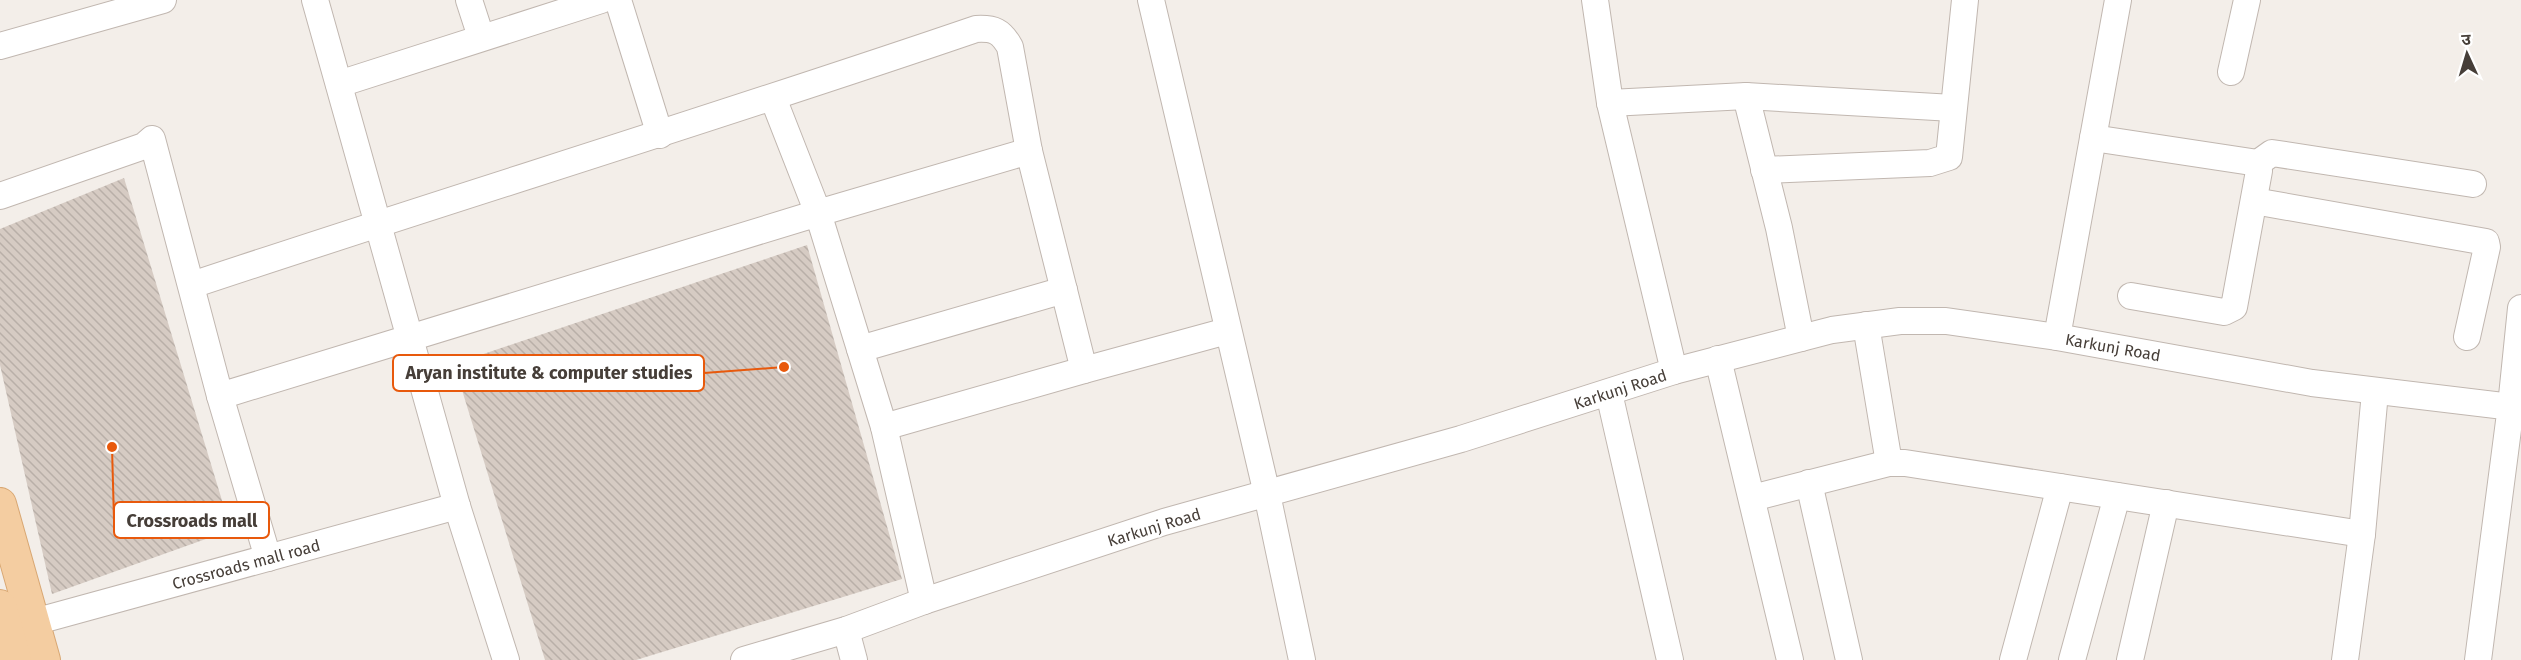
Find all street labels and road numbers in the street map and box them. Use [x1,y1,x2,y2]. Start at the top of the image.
street label: Karkunj Road [2064,330,2162,365]
street label: Karkunj Road [1571,366,1669,413]
street label: Karkunj Road [1105,504,1203,551]
street label: Crossroads mall road [170,536,322,593]

